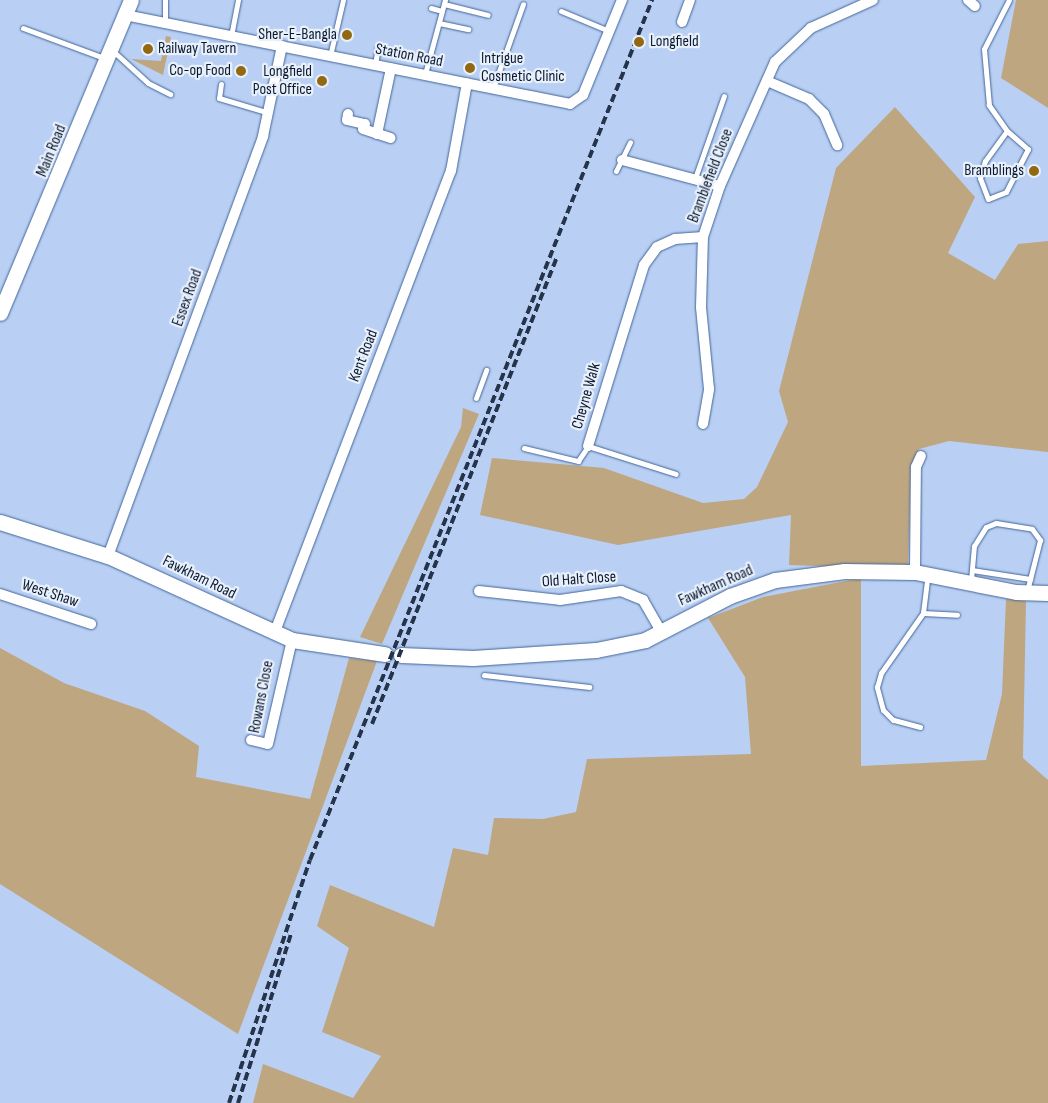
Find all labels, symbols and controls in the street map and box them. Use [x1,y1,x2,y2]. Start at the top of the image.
place label: Sher-E-Bangla [258,25,337,45]
marker: Sher-E-Bangla [341,29,353,41]
place label: Longfield [650,32,699,52]
marker: Longfield [632,35,646,49]
place label: Railway Tavern [158,39,236,59]
street label: Station Road [374,40,444,72]
marker: Railway Tavern [142,43,154,55]
place label: Intrigue Cosmetic Clinic [481,49,565,87]
place label: Co-op Food [169,61,231,81]
marker: Intrigue Cosmetic Clinic [463,61,477,75]
place label: Longfield Post Office [253,62,312,100]
marker: Co-op Food [235,65,247,77]
marker: Longfield Post Office [316,75,328,87]
street label: Main Road [33,122,71,180]
street label: Bramblefield Close [684,126,738,226]
place label: Bramblings [964,161,1024,181]
marker: Bramblings [1028,165,1040,177]
street label: Essex Road [169,267,207,329]
street label: Kent Road [345,327,383,385]
street label: Cheyne Walk [568,361,606,431]
street label: Fawkham Road [159,552,239,604]
street label: Fawkham Road [676,561,756,611]
street label: Old Halt Close [541,568,617,592]
street label: West Shaw [19,576,81,612]
street label: Rowans Close [246,659,278,735]

